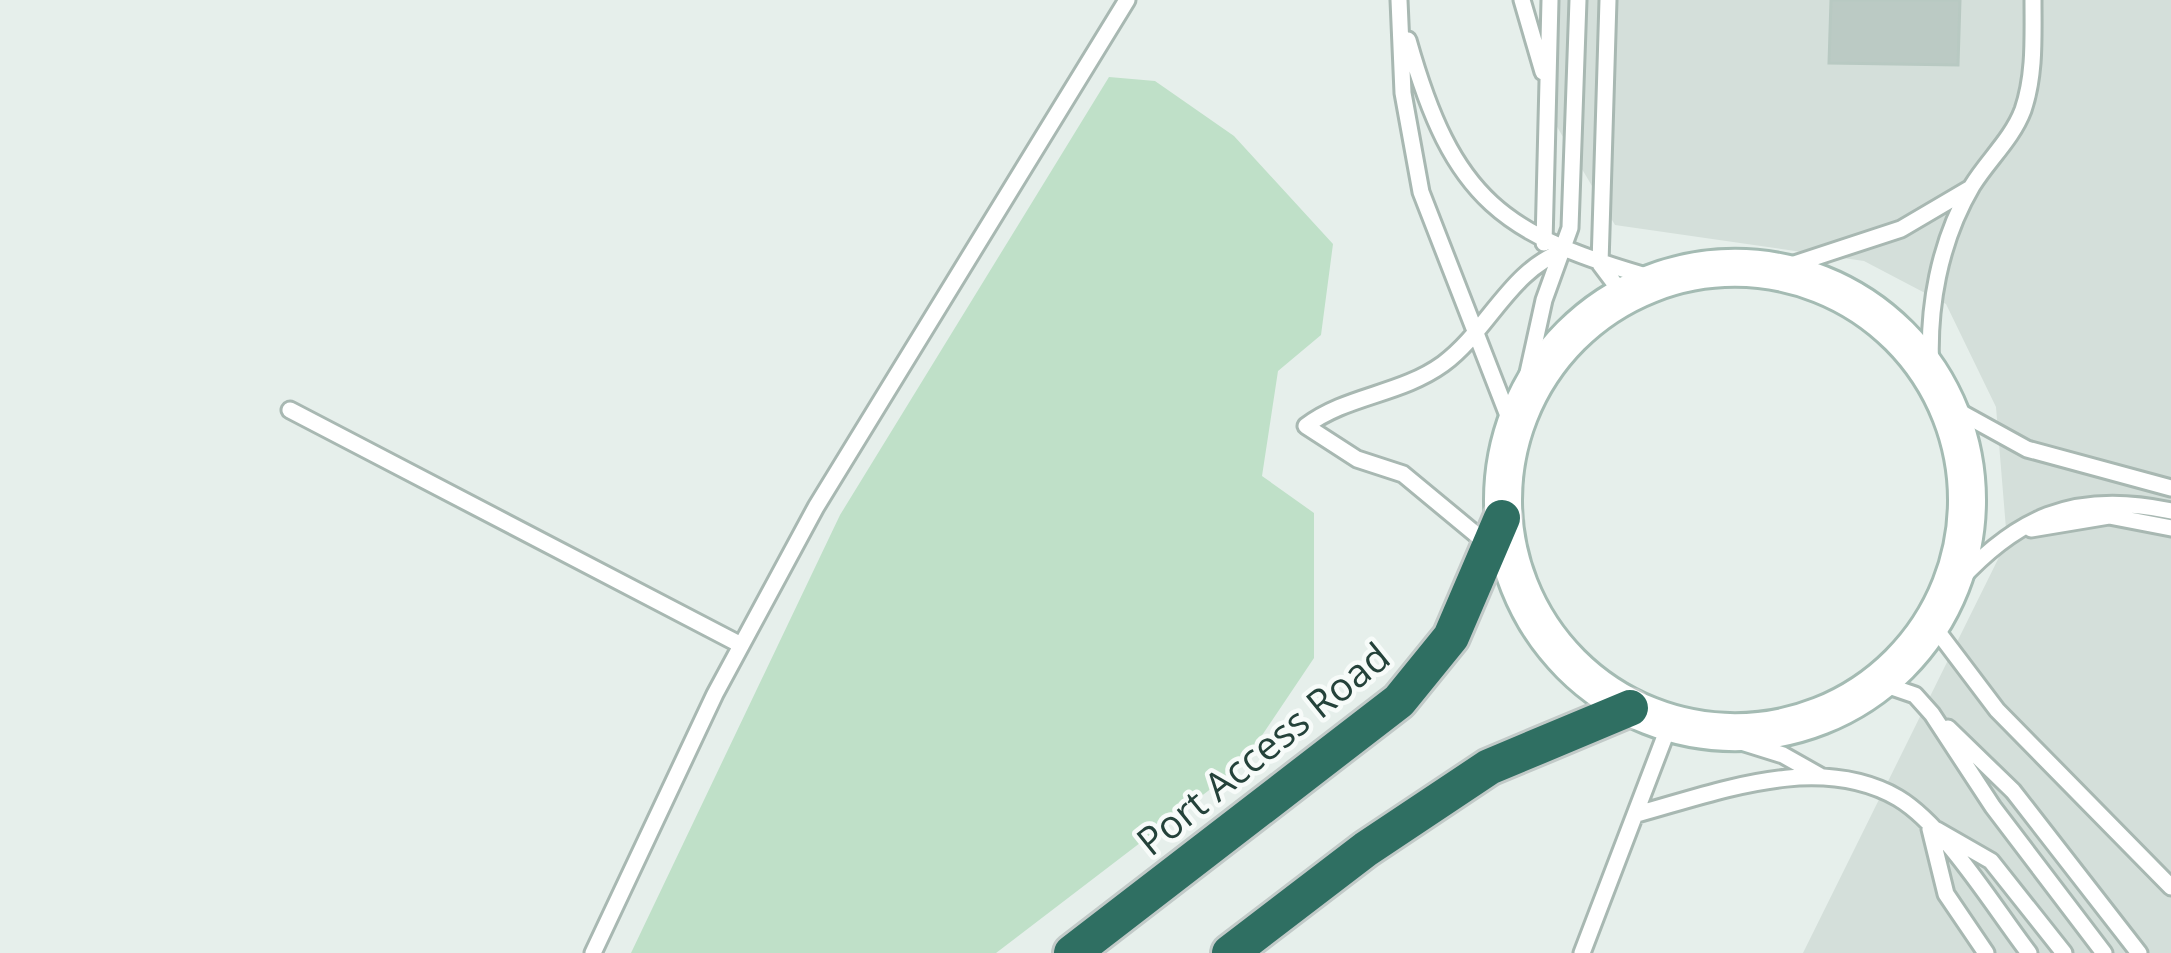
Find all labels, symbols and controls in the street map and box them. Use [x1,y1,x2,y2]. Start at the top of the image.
street label: Port Access Road [1124,629,1400,866]

